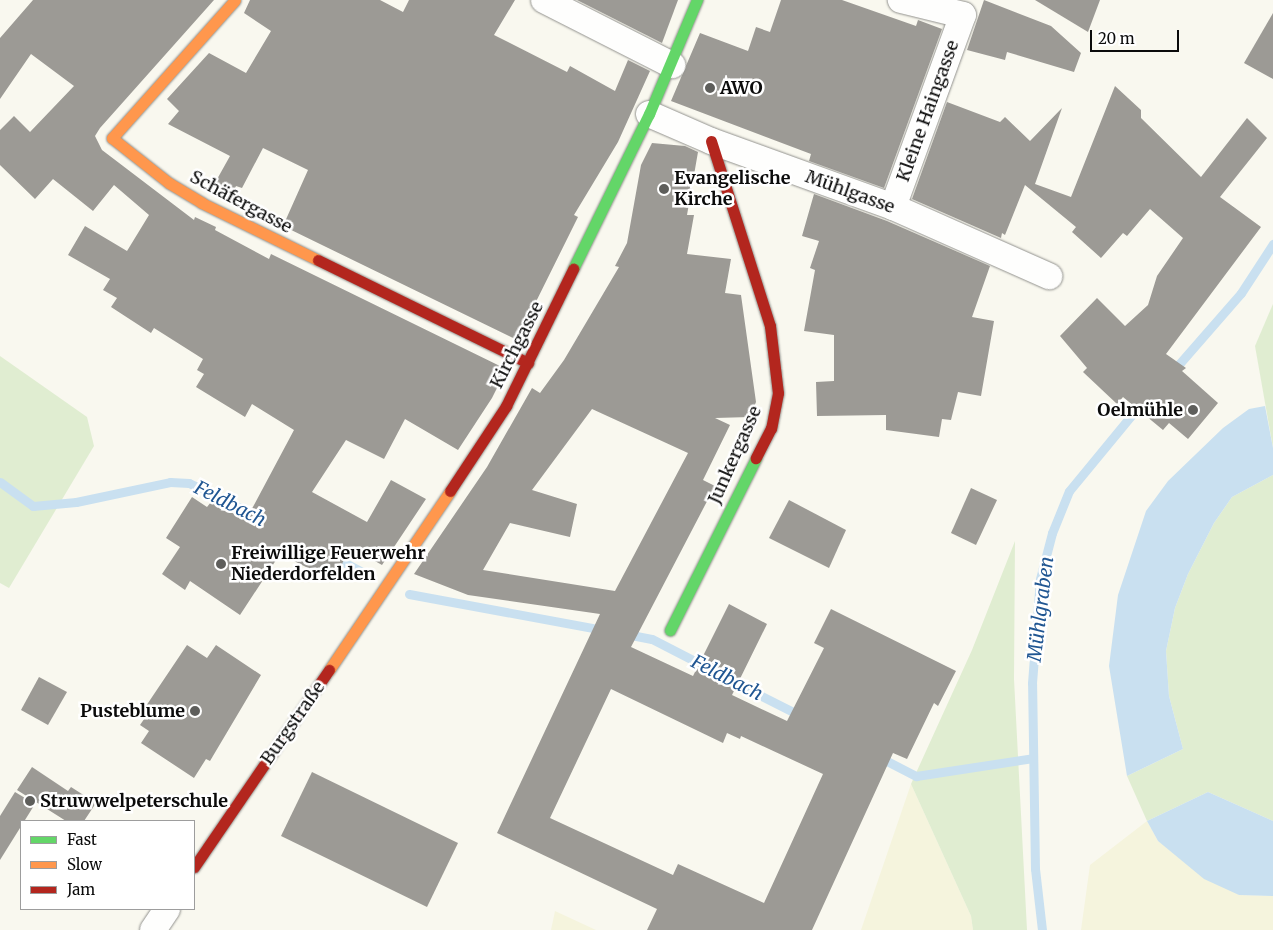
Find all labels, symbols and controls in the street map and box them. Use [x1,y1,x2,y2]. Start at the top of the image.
scale bar [1093,20,1182,52]
text: 20 m [1098,29,1135,48]
street label: Kleine Haingasse [892,37,964,185]
place label: AWO [720,77,763,99]
marker: AWO [704,82,716,94]
street label: Schäfergasse [186,166,296,238]
street label: Mühlgasse [802,166,898,218]
place label: Evangelische Kirche [674,168,791,210]
marker: Evangelische Kirche [658,183,670,195]
street label: Kirchgasse [486,298,548,392]
place label: Oelmühle [1097,399,1183,421]
street label: Junkergasse [704,403,766,507]
marker: Oelmühle [1187,404,1199,416]
water label: Feldbach [190,476,270,532]
place label: Freiwillige Feuerwehr Niederdorfelden [231,543,426,586]
water label: Mühlgraben [1023,555,1059,663]
marker: Freiwillige Feuerwehr Niederdorfelden [215,558,227,570]
water label: Feldbach [687,650,767,706]
street label: Burgstraße [256,677,330,769]
place label: Pusteblume [80,700,185,722]
marker: Pusteblume [189,705,201,717]
place label: Struwwelpeterschule [40,790,228,812]
marker: Struwwelpeterschule [24,795,36,807]
legend [20,820,195,910]
text: Fast [67,830,97,849]
text: Slow [67,855,102,874]
text: Jam [67,880,95,899]

